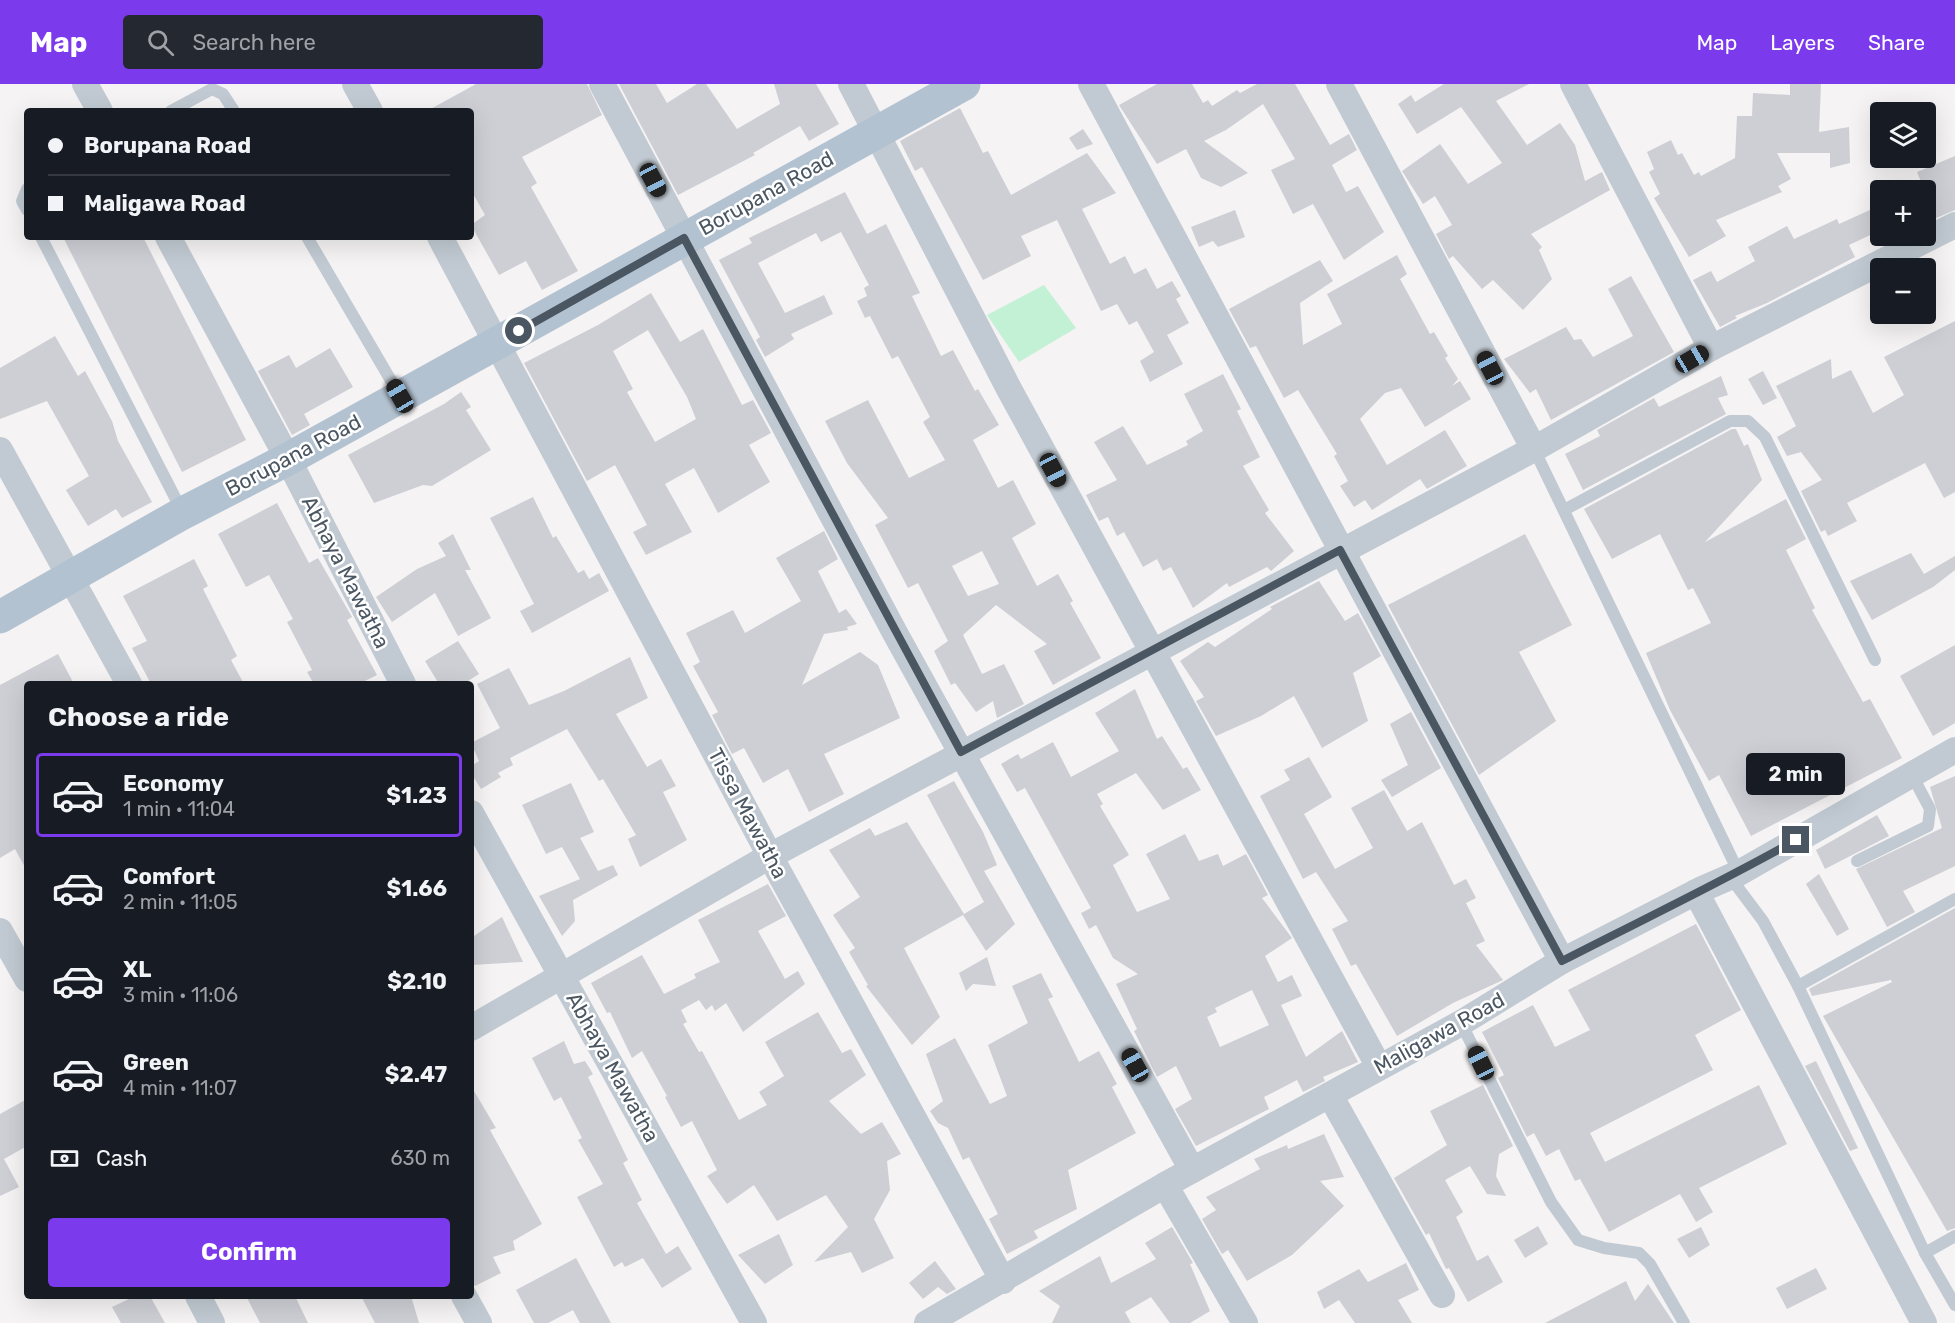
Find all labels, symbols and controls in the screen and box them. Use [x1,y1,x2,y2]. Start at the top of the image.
search box [123,15,543,69]
text: Map [30,26,87,59]
icon: search [144,26,177,59]
text: Search here [192,29,316,56]
text: Map [1696,30,1737,55]
text: Layers [1770,30,1835,55]
text: Share [1868,30,1925,55]
map controls [1870,102,1936,324]
button: layers [1870,102,1936,168]
text: Borupana Road [84,132,251,159]
street label: Borupana Road [694,146,838,240]
car [637,160,669,200]
button: + [1870,180,1936,246]
text: Maligawa Road [84,190,246,217]
button: − [1870,258,1936,324]
route start [505,317,532,344]
car [1672,342,1712,376]
car [1474,348,1506,388]
car [383,376,417,416]
street label: Borupana Road [221,409,365,501]
car [1037,450,1069,490]
street label: Abhaya Mawatha [297,492,395,652]
text: Choose a ride [48,701,229,733]
street label: Tissa Mawatha [703,743,793,883]
callout: 2 min [1746,753,1846,795]
text: 2 min [1768,762,1823,786]
icon: car [51,768,105,822]
text: Economy [123,770,224,797]
text: $1.23 [386,782,447,809]
text: 1 min · 11:04 [123,797,235,821]
route end [1782,826,1809,853]
icon: car [51,861,105,915]
text: Comfort [123,863,215,890]
text: $1.66 [387,875,447,902]
text: 2 min · 11:05 [123,890,238,914]
icon: car [51,954,105,1008]
text: XL [123,956,151,983]
text: $2.10 [387,968,447,995]
text: 3 min · 11:06 [123,983,238,1007]
street label: Maligawa Road [1369,987,1509,1079]
street label: Abhaya Mawatha [561,988,665,1146]
car [1465,1043,1497,1083]
car [1118,1045,1152,1085]
icon: car [51,1047,105,1101]
text: Green [123,1049,189,1076]
text: $2.47 [385,1061,447,1088]
text: 4 min · 11:07 [123,1076,237,1100]
icon: cash [48,1142,81,1175]
text: Cash [96,1145,147,1172]
text: 630 m [391,1146,450,1170]
button: Confirm [48,1218,450,1287]

